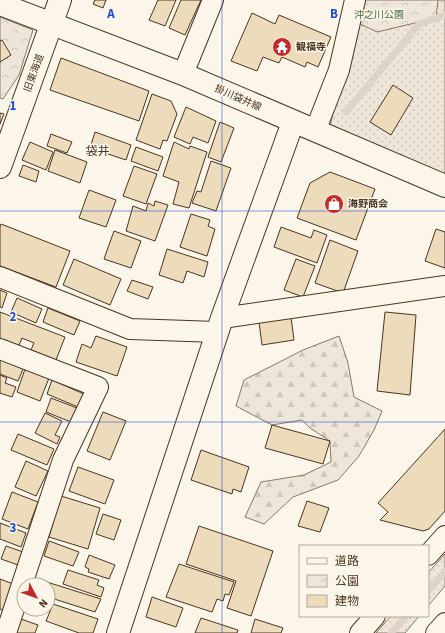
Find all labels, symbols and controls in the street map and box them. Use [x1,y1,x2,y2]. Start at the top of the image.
text: A [106,5,115,23]
text: B [330,5,338,23]
park label: 沖之川公園 [354,8,404,22]
temple icon: 観福寺 [271,36,293,58]
place label: 観福寺 [296,40,326,54]
street label: 旧東海道 [21,52,47,94]
street label: 掛川袋井線 [212,81,264,115]
text: 1 [10,97,17,115]
district label: 袋井 [85,143,110,160]
shop icon: 海野商会 [323,193,345,215]
place label: 海野商会 [348,197,388,211]
text: 2 [10,308,17,326]
text: 3 [10,519,17,537]
legend [299,545,429,617]
text: 道路 [335,553,359,570]
text: 公園 [335,573,359,590]
north arrow [16,577,56,617]
text: 建物 [335,593,359,610]
text: N [35,596,51,611]

